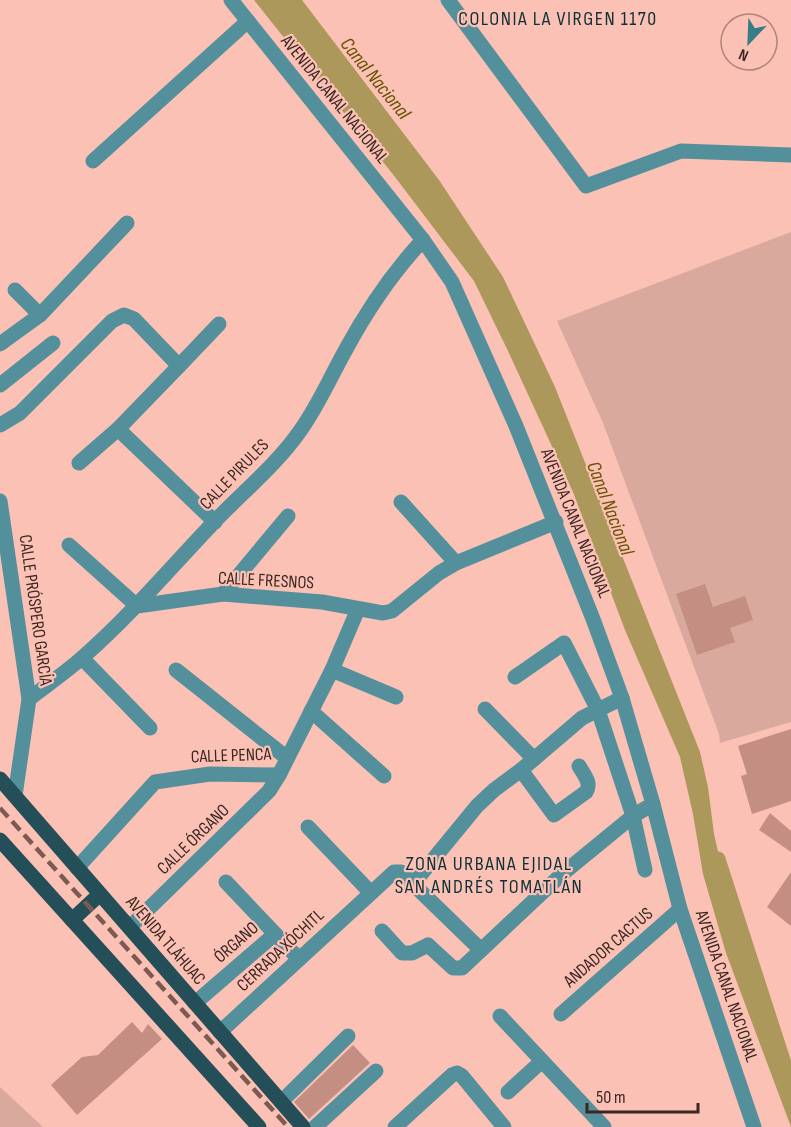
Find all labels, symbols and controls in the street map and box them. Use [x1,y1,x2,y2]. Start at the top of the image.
district label: COLONIA LA VIRGEN 1170 [458,7,658,31]
north arrow [719,12,779,72]
street label: AVENIDA CANAL NACIONAL [276,30,393,168]
water label: Canal Nacional [335,33,416,126]
text: N [736,44,751,65]
street label: CALLE PIRULES [195,434,273,514]
street label: AVENIDA CANAL NACIONAL [536,445,615,601]
water label: Canal Nacional [581,458,639,560]
street label: CALLE PRÓSPERO GARCÍA [15,533,57,687]
street label: CALLE FRESNOS [217,567,315,594]
street label: CALLE PENCA [190,744,272,767]
street label: CALLE ÓRGANO [153,800,234,879]
district label: ZONA URBANA EJIDAL SAN ANDRÉS TOMATLÁN [395,852,583,899]
street label: AVENIDA TLÁHUAC [121,891,210,989]
street label: ANDADOR CACTUS [559,903,657,992]
street label: CERRADA XÓCHITL [232,905,328,996]
street label: AVENIDA CANAL NACIONAL [690,907,762,1065]
street label: ÓRGANO [210,917,263,967]
scale bar [587,1076,698,1114]
text: 50 m [596,1087,626,1108]

